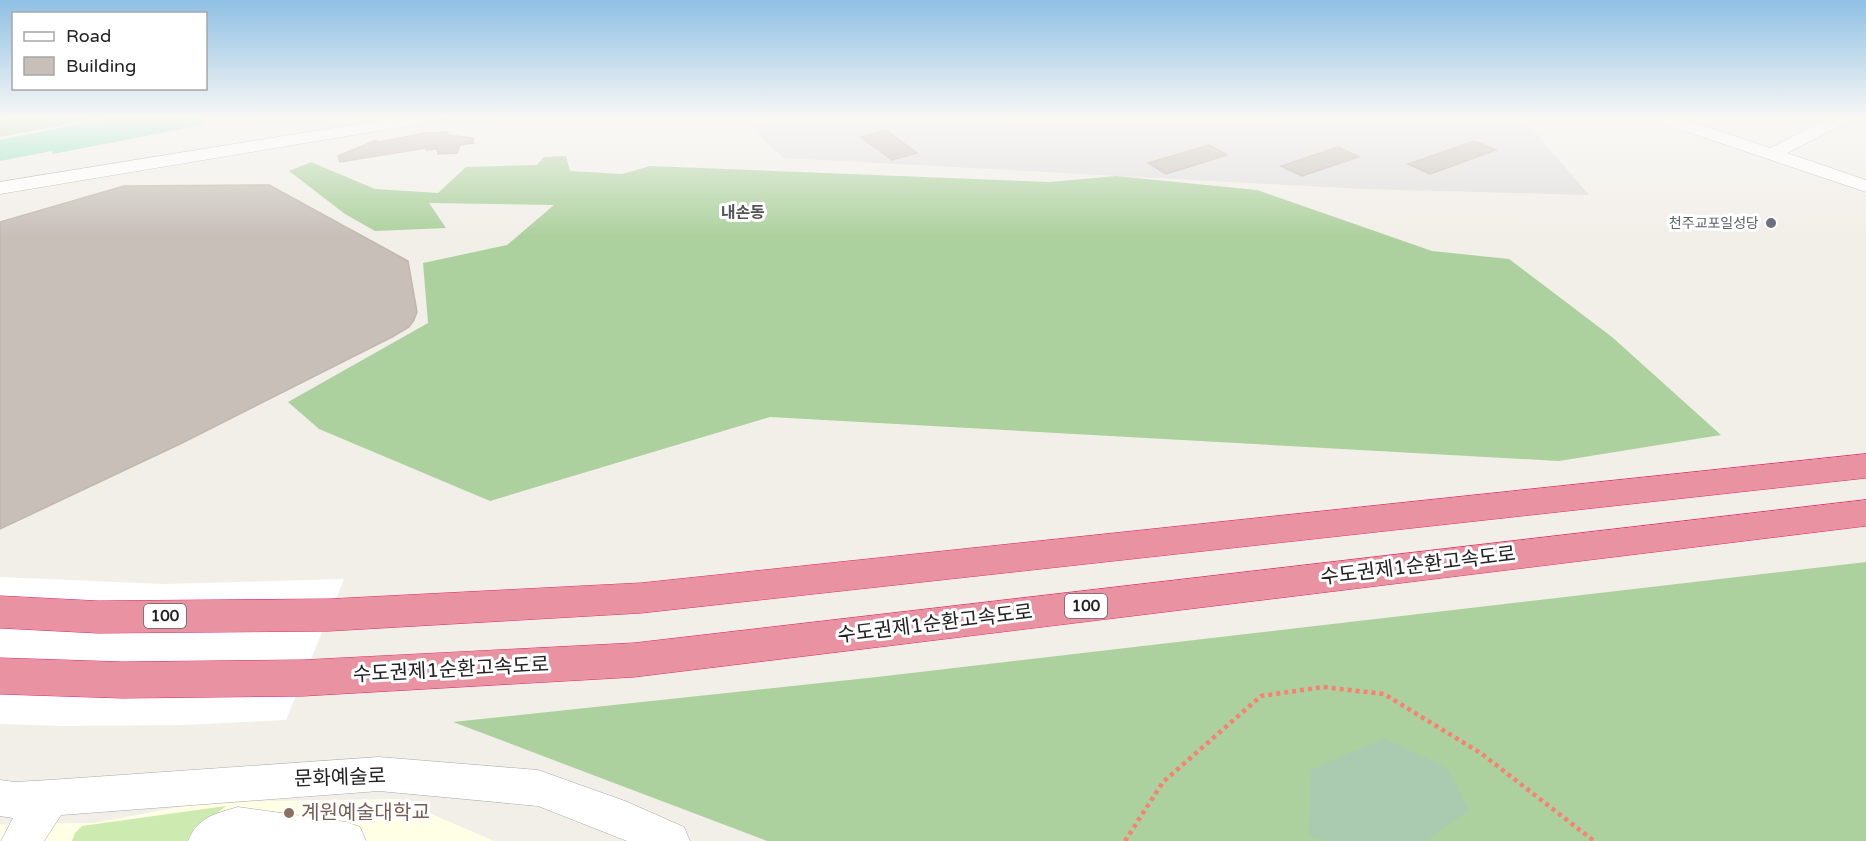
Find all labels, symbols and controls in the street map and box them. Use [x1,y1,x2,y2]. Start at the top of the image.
legend [12,12,207,90]
text: Road [66,25,111,47]
text: Building [66,55,136,77]
district label: 내손동 [721,203,765,223]
place label: 천주교포일성당 [1669,215,1759,232]
marker: 천주교포일성당 [1764,216,1778,230]
street label: 수도권제1순환고속도로 [1319,542,1517,590]
road number: 100 [1065,594,1107,618]
street label: 수도권제1순환고속도로 [836,600,1034,648]
road number: 100 [144,604,186,628]
street label: 수도권제1순환고속도로 [352,653,550,687]
street label: 문화예술로 [294,764,386,792]
place label: 계원예술대학교 [301,801,430,825]
marker: 계원예술대학교 [282,806,296,820]

